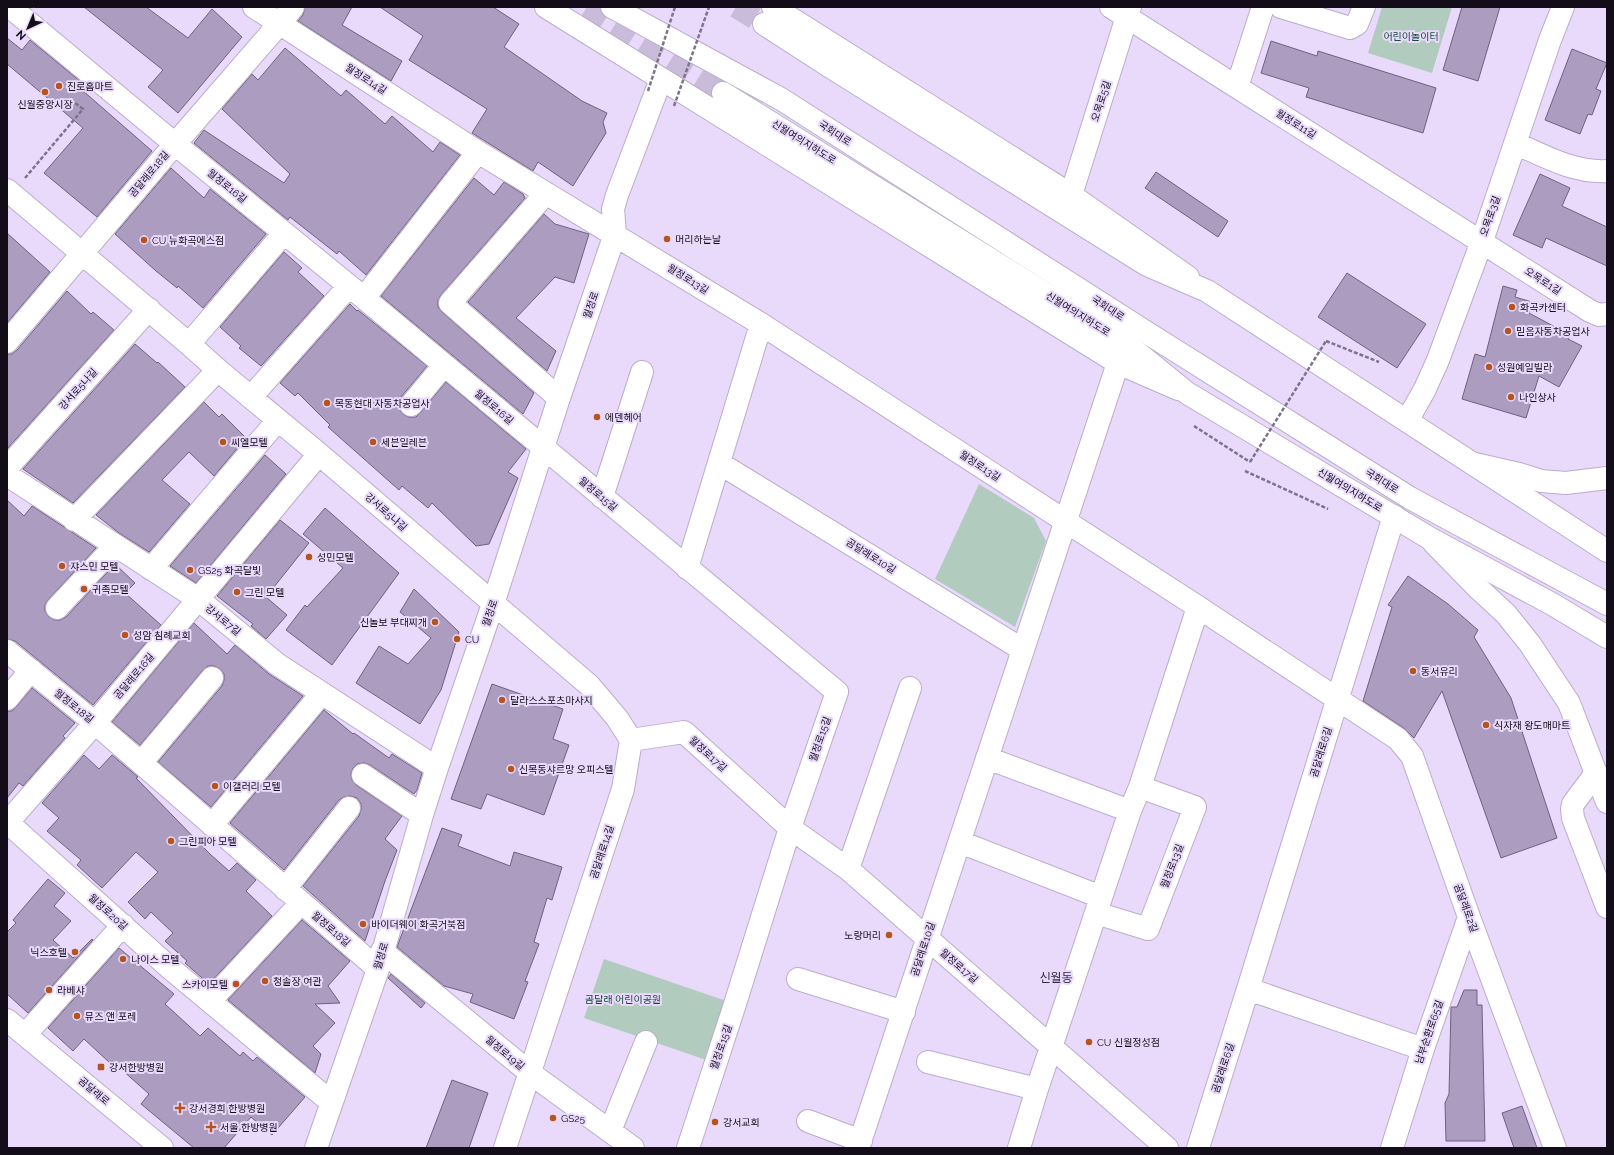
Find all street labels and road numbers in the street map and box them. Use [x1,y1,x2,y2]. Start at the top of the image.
street label: 월정로14길 [343,62,389,96]
street label: 오목로5길 [1089,79,1113,123]
street label: 월정로11길 [1274,107,1318,141]
street label: 신월여의지하도로 [770,118,838,166]
street label: 국회대로 [817,118,853,148]
street label: 곰달래로18길 [127,149,171,199]
street label: 월정로16길 [205,167,249,205]
street label: 오목로3길 [1478,194,1502,238]
street label: 월정로13길 [665,262,711,296]
street label: 오목로1길 [1523,265,1563,297]
street label: 월정로 [581,290,601,320]
street label: 신월여의지하도로 [1044,290,1112,338]
street label: 국회대로 [1090,293,1126,323]
street label: 강서로5나길 [57,366,99,412]
street label: 월정로16길 [472,388,516,426]
street label: 월정로13길 [958,449,1002,483]
street label: 신월여의지하도로 [1316,466,1384,514]
street label: 국회대로 [1363,467,1401,495]
street label: 월정로15길 [577,475,619,513]
street label: 강서로5나길 [363,491,409,533]
street label: 곰달래로10길 [844,536,898,576]
street label: 월정로 [480,598,500,628]
street label: 강서로7길 [203,602,243,638]
street label: 곰달래로16길 [112,651,156,701]
street label: 월정로18길 [52,687,96,725]
street label: 월정로15길 [807,715,833,763]
street label: 곰달래로6길 [1308,726,1334,778]
street label: 월정로17길 [687,734,729,774]
street label: 곰달래로14길 [588,824,616,880]
street label: 월정로13길 [1159,842,1185,890]
street label: 곰달래로2길 [1452,882,1480,934]
street label: 월정로20길 [86,892,130,932]
street label: 월정로18길 [310,909,352,949]
street label: 곰달래로10길 [909,920,937,978]
street label: 월정로 [372,941,390,971]
street label: 월정로17길 [938,947,980,985]
street label: 남부순환로65길 [1413,999,1445,1065]
street label: 월정로15길 [708,1023,734,1071]
street label: 월정로19길 [483,1034,527,1072]
street label: 곰달래로6길 [1210,1042,1236,1094]
street label: 곰달래로 [76,1075,112,1107]

